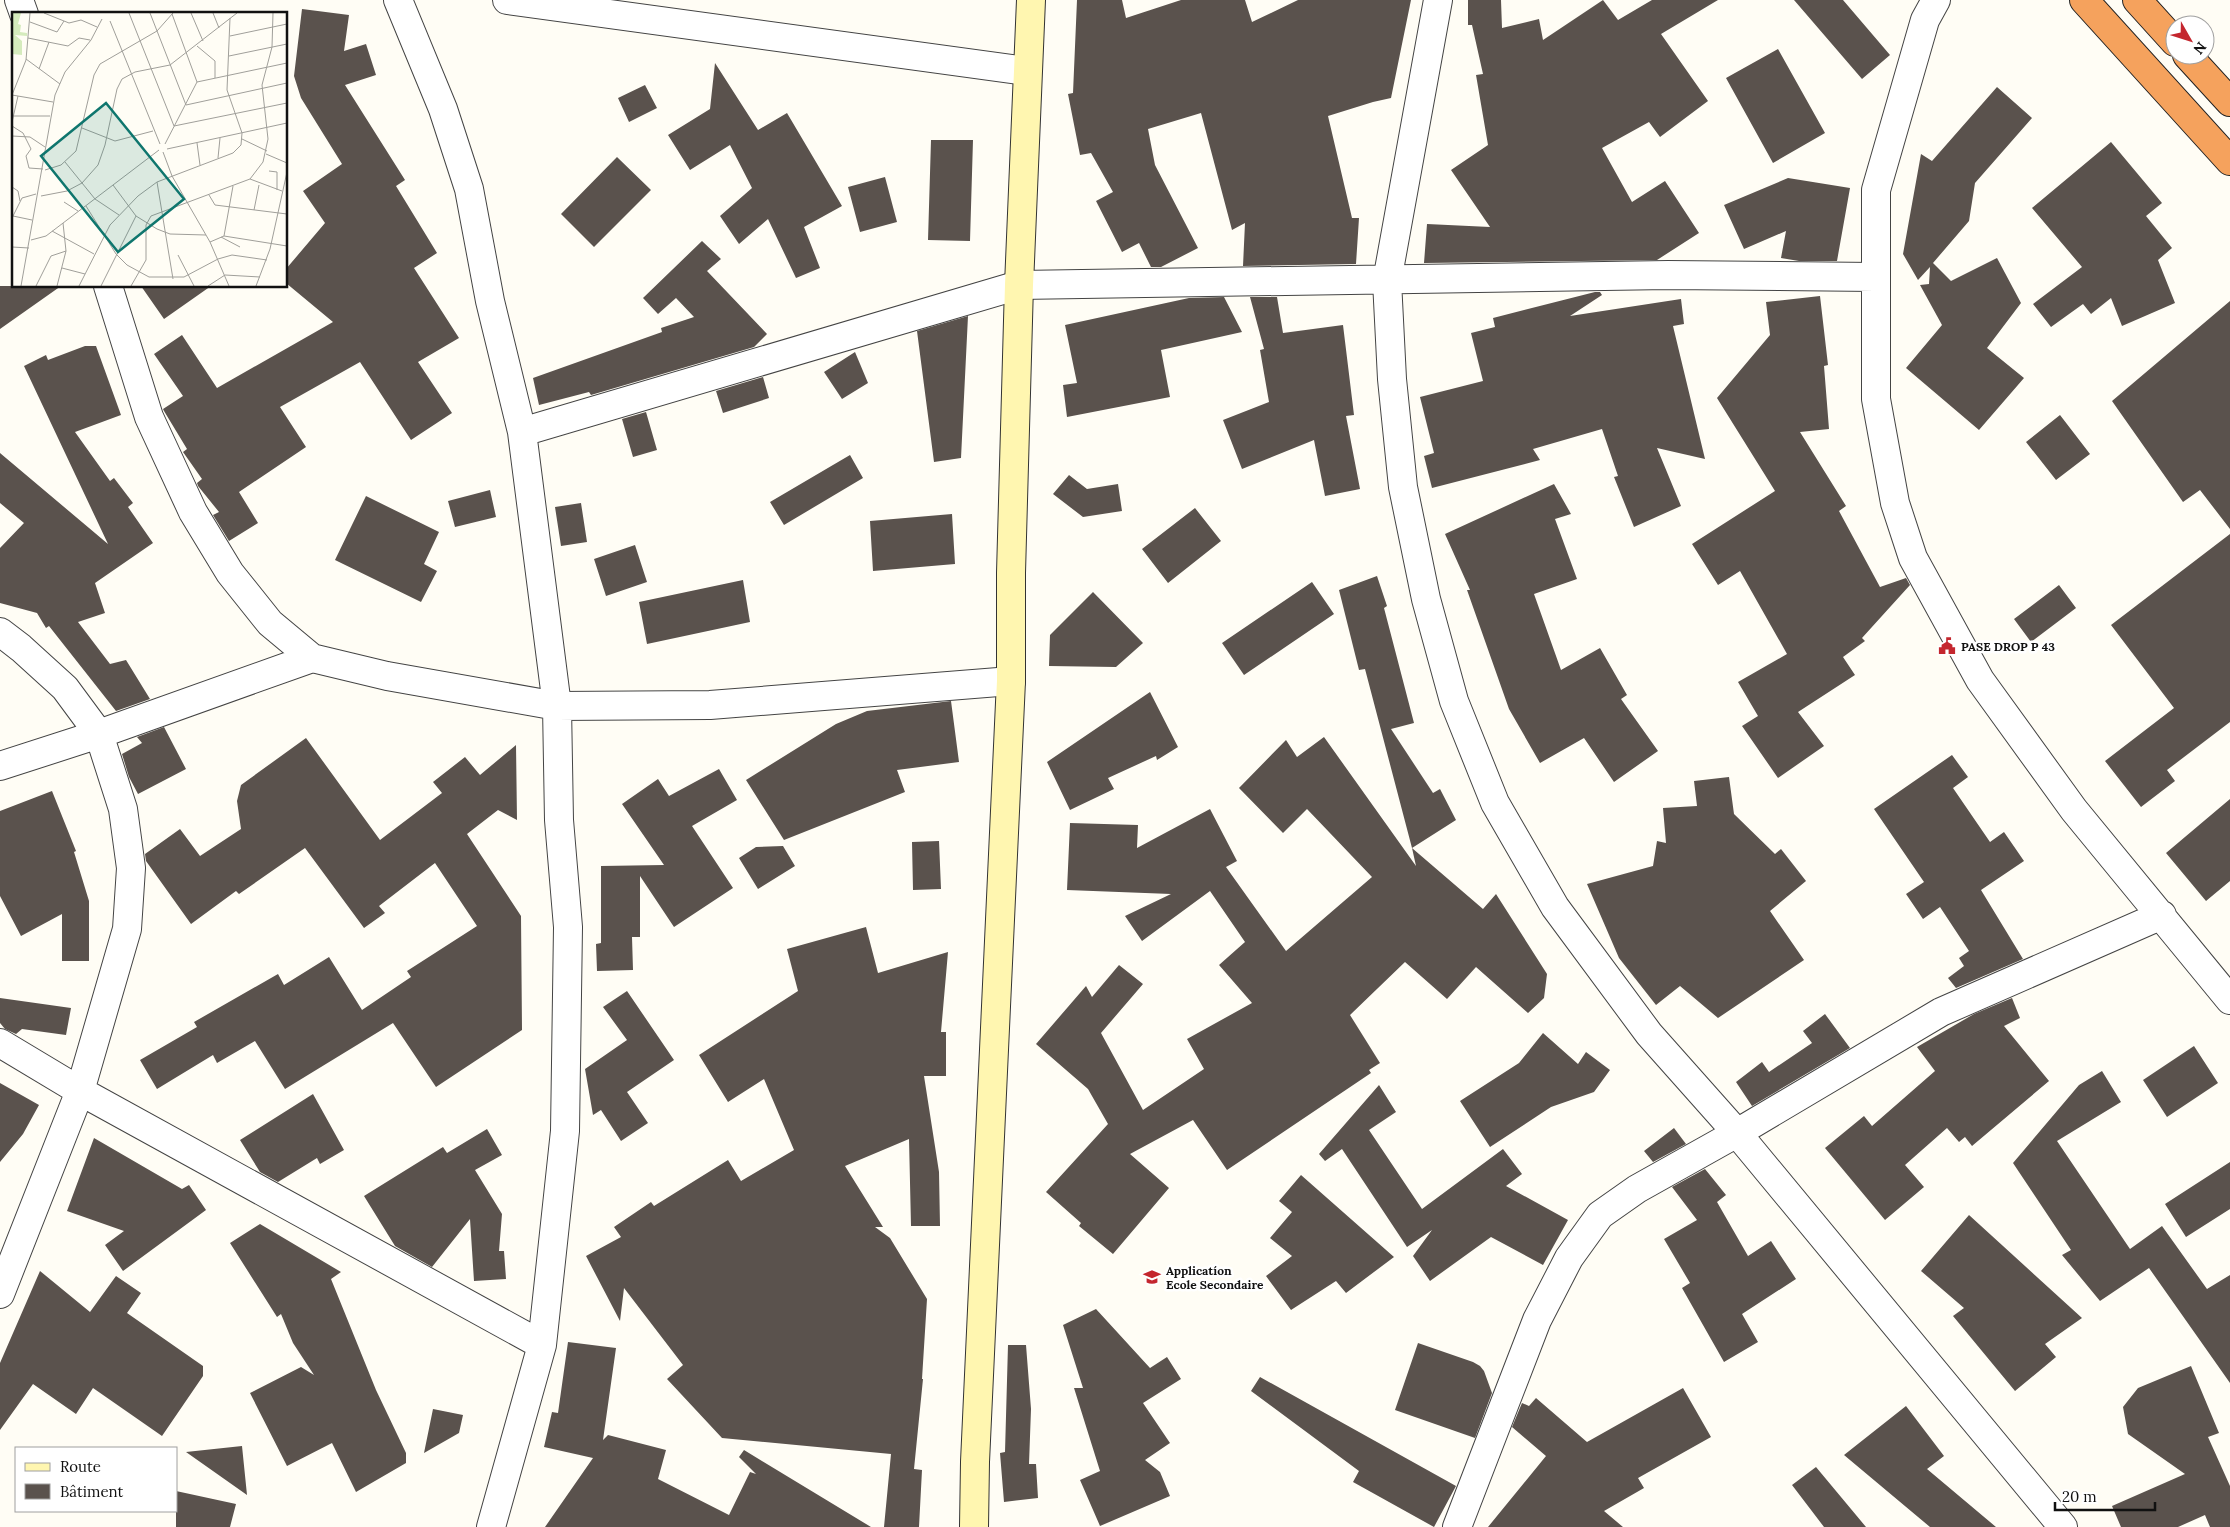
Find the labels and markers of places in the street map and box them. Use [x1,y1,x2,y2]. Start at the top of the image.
public building icon: PASE DROP P 43 [1937,636,1957,656]
place label: PASE DROP P 43 [1961,639,2055,654]
place label: Applicatíon Ecole Secondaire [1166,1263,1264,1292]
school or university icon: Applicatíon Ecole Secondaire [1142,1267,1162,1287]

